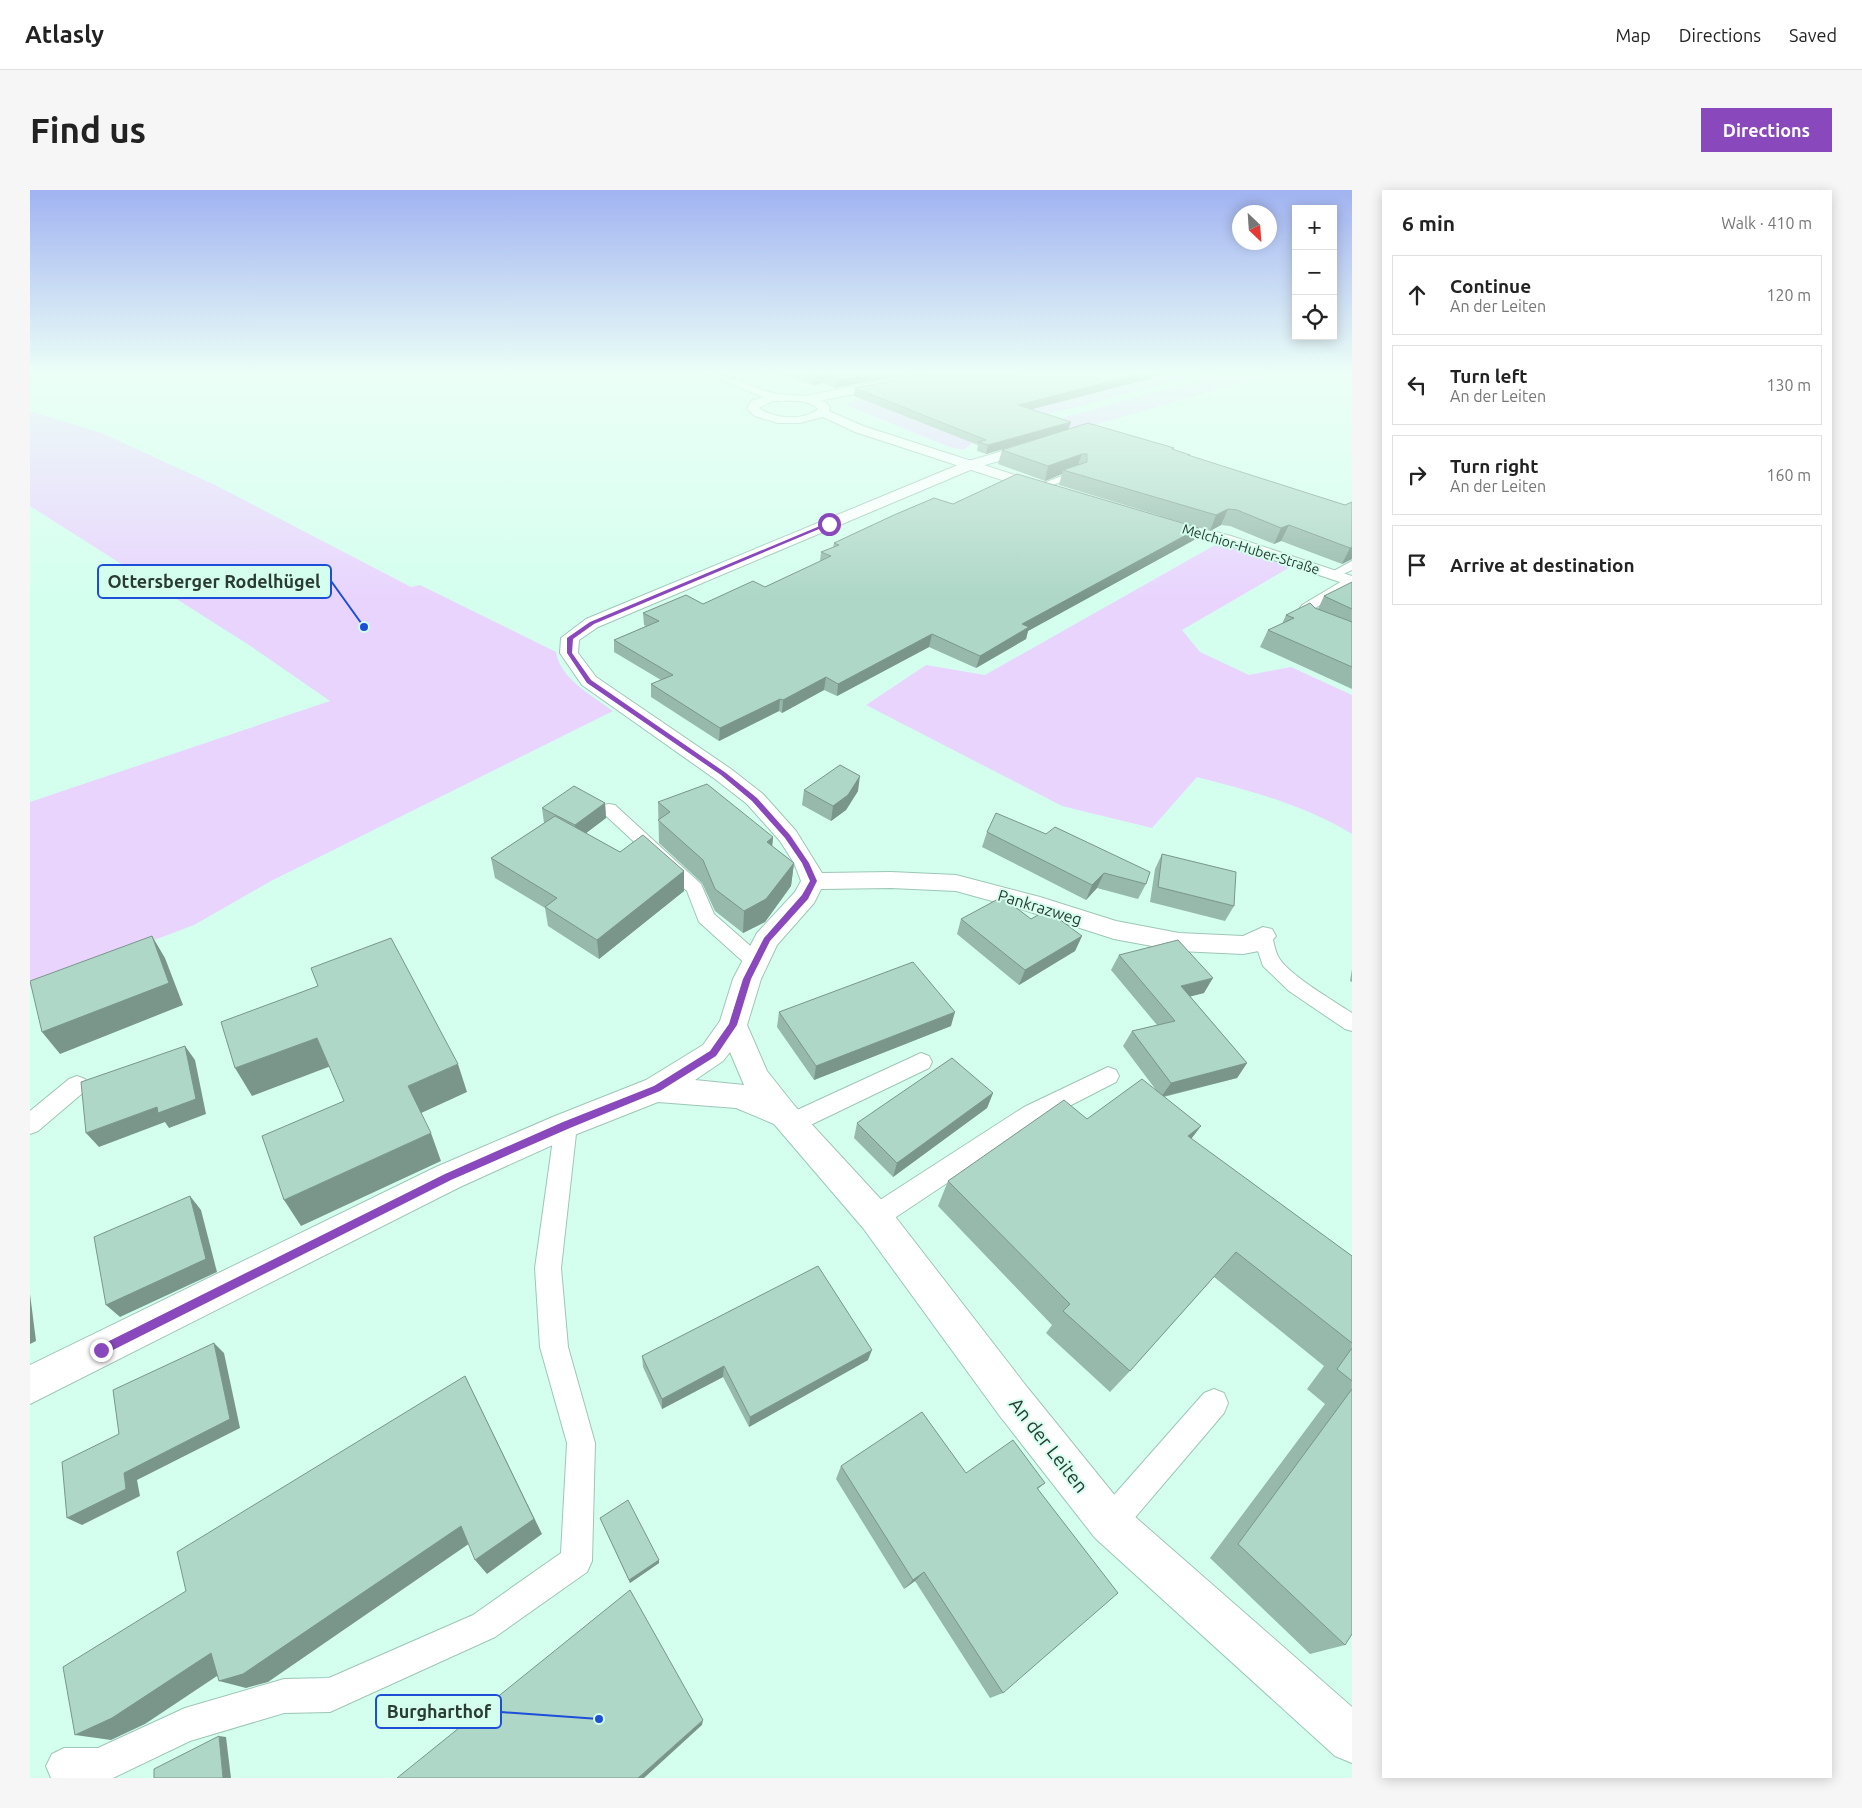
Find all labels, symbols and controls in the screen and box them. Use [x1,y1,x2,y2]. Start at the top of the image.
text: Atlasly [25,21,104,48]
text: Map [1615,25,1651,45]
text: Directions [1679,25,1761,45]
text: Saved [1789,25,1837,45]
button: Directions [1701,108,1832,152]
text: Find us [30,110,146,150]
north arrow [1232,205,1277,250]
map controls [1292,205,1337,340]
button: + [1292,205,1337,250]
text: 6 min [1402,211,1455,235]
text: Walk · 410 m [1721,214,1812,232]
button: − [1292,250,1337,295]
text: Continue [1450,275,1531,297]
icon: ahead [1403,281,1431,309]
text: 120 m [1766,286,1811,304]
button: locate [1292,295,1337,340]
text: An der Leiten [1450,297,1546,315]
text: Turn left [1450,365,1528,387]
icon: left [1403,371,1431,399]
text: 130 m [1766,376,1811,394]
text: An der Leiten [1450,387,1546,405]
text: Turn right [1450,455,1538,477]
icon: right [1403,461,1431,489]
text: 160 m [1766,466,1811,484]
text: An der Leiten [1450,477,1546,495]
route start [818,513,841,536]
street label: Melchior-Huber-Straße [1180,520,1322,578]
icon: arrive [1403,551,1431,579]
text: Arrive at destination [1450,554,1635,576]
callout: Ottersberger Rodelhügel [98,565,331,598]
text: Ottersberger Rodelhügel [107,571,321,591]
street label: Pankrazweg [996,886,1084,928]
route end [90,1339,113,1362]
street label: An der Leiten [1005,1393,1093,1497]
callout: Burgharthof [376,1695,501,1728]
text: Burgharthof [387,1701,492,1721]

